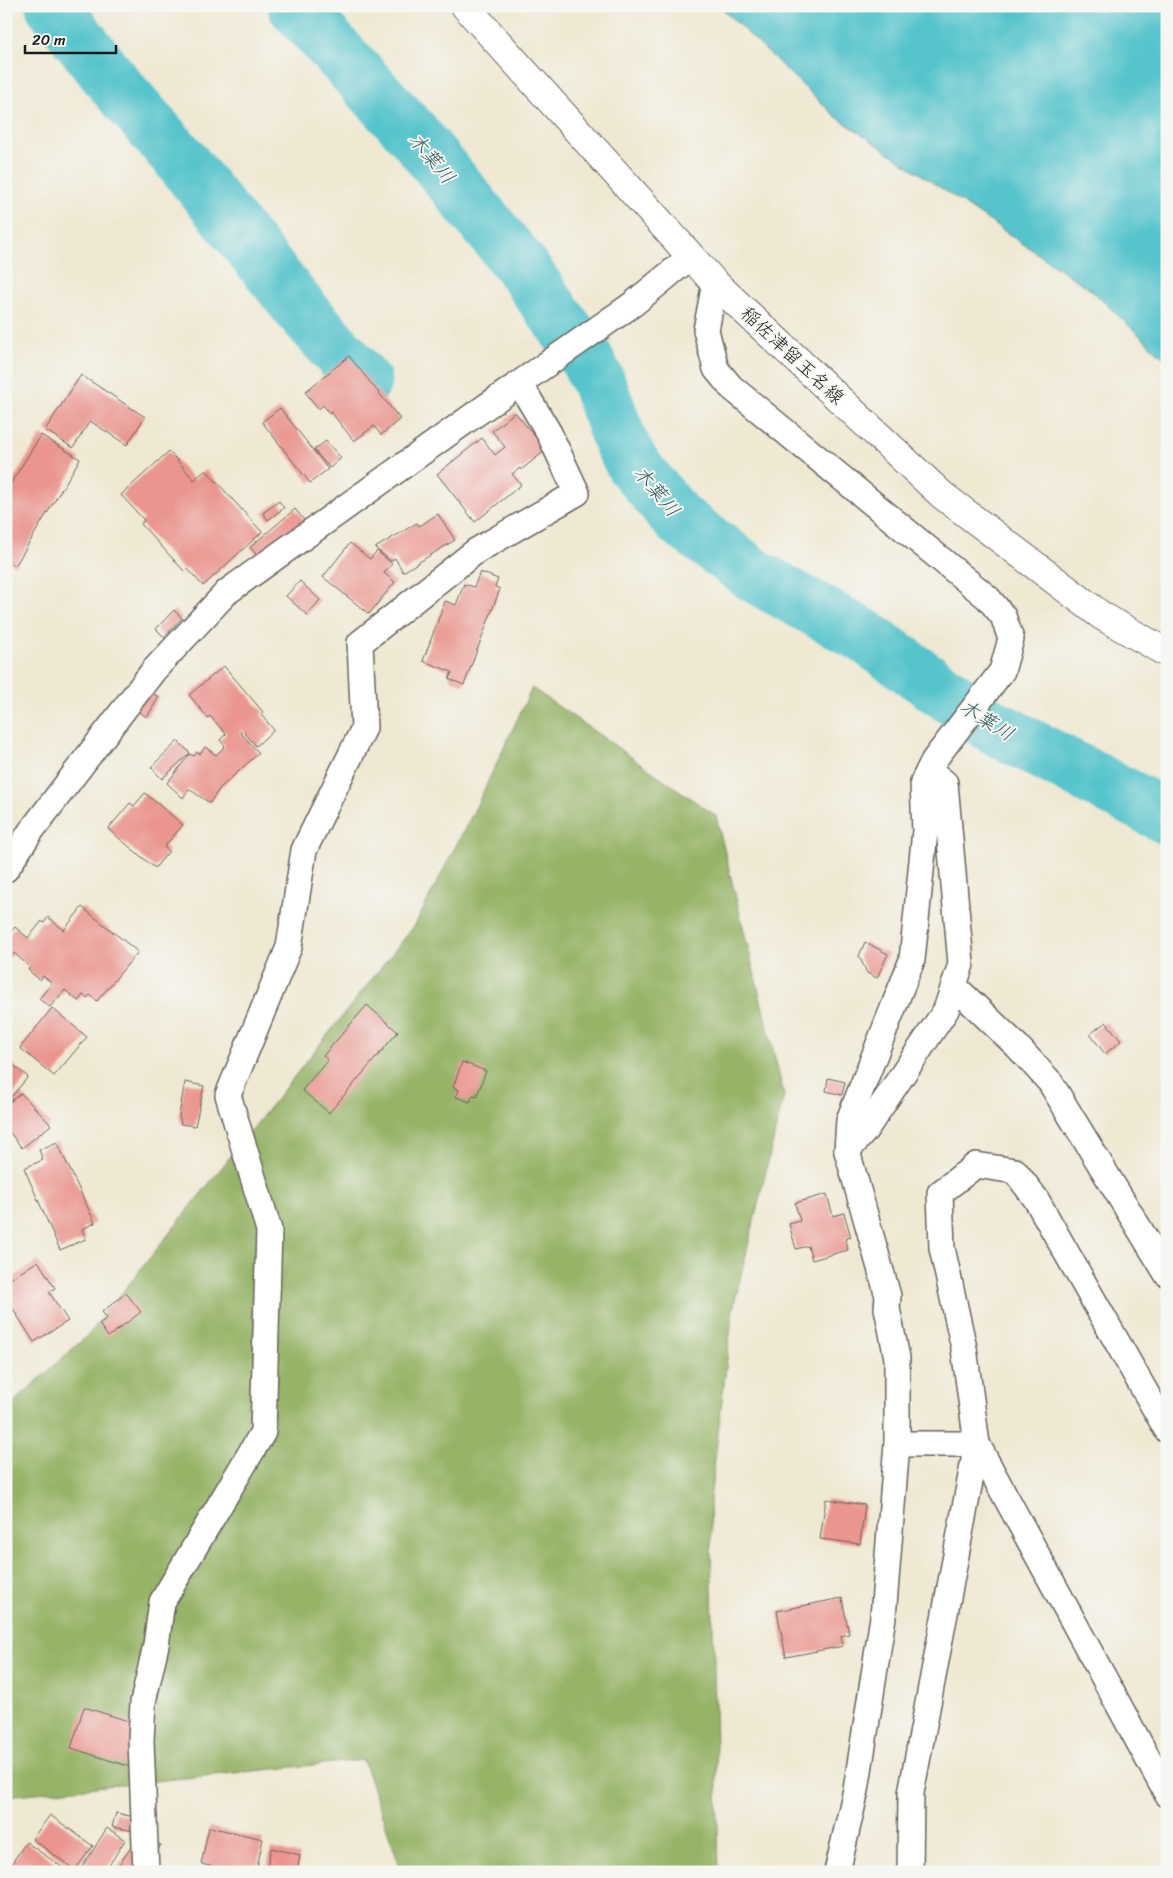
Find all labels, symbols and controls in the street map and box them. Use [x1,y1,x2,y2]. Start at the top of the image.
scale bar [25,22,116,54]
text: 20 m [32,27,66,53]
water label: 木葉川 [399,124,464,193]
street label: 稲佐津留玉名線 [733,298,853,413]
water label: 木葉川 [624,457,689,526]
water label: 木葉川 [952,690,1021,751]

